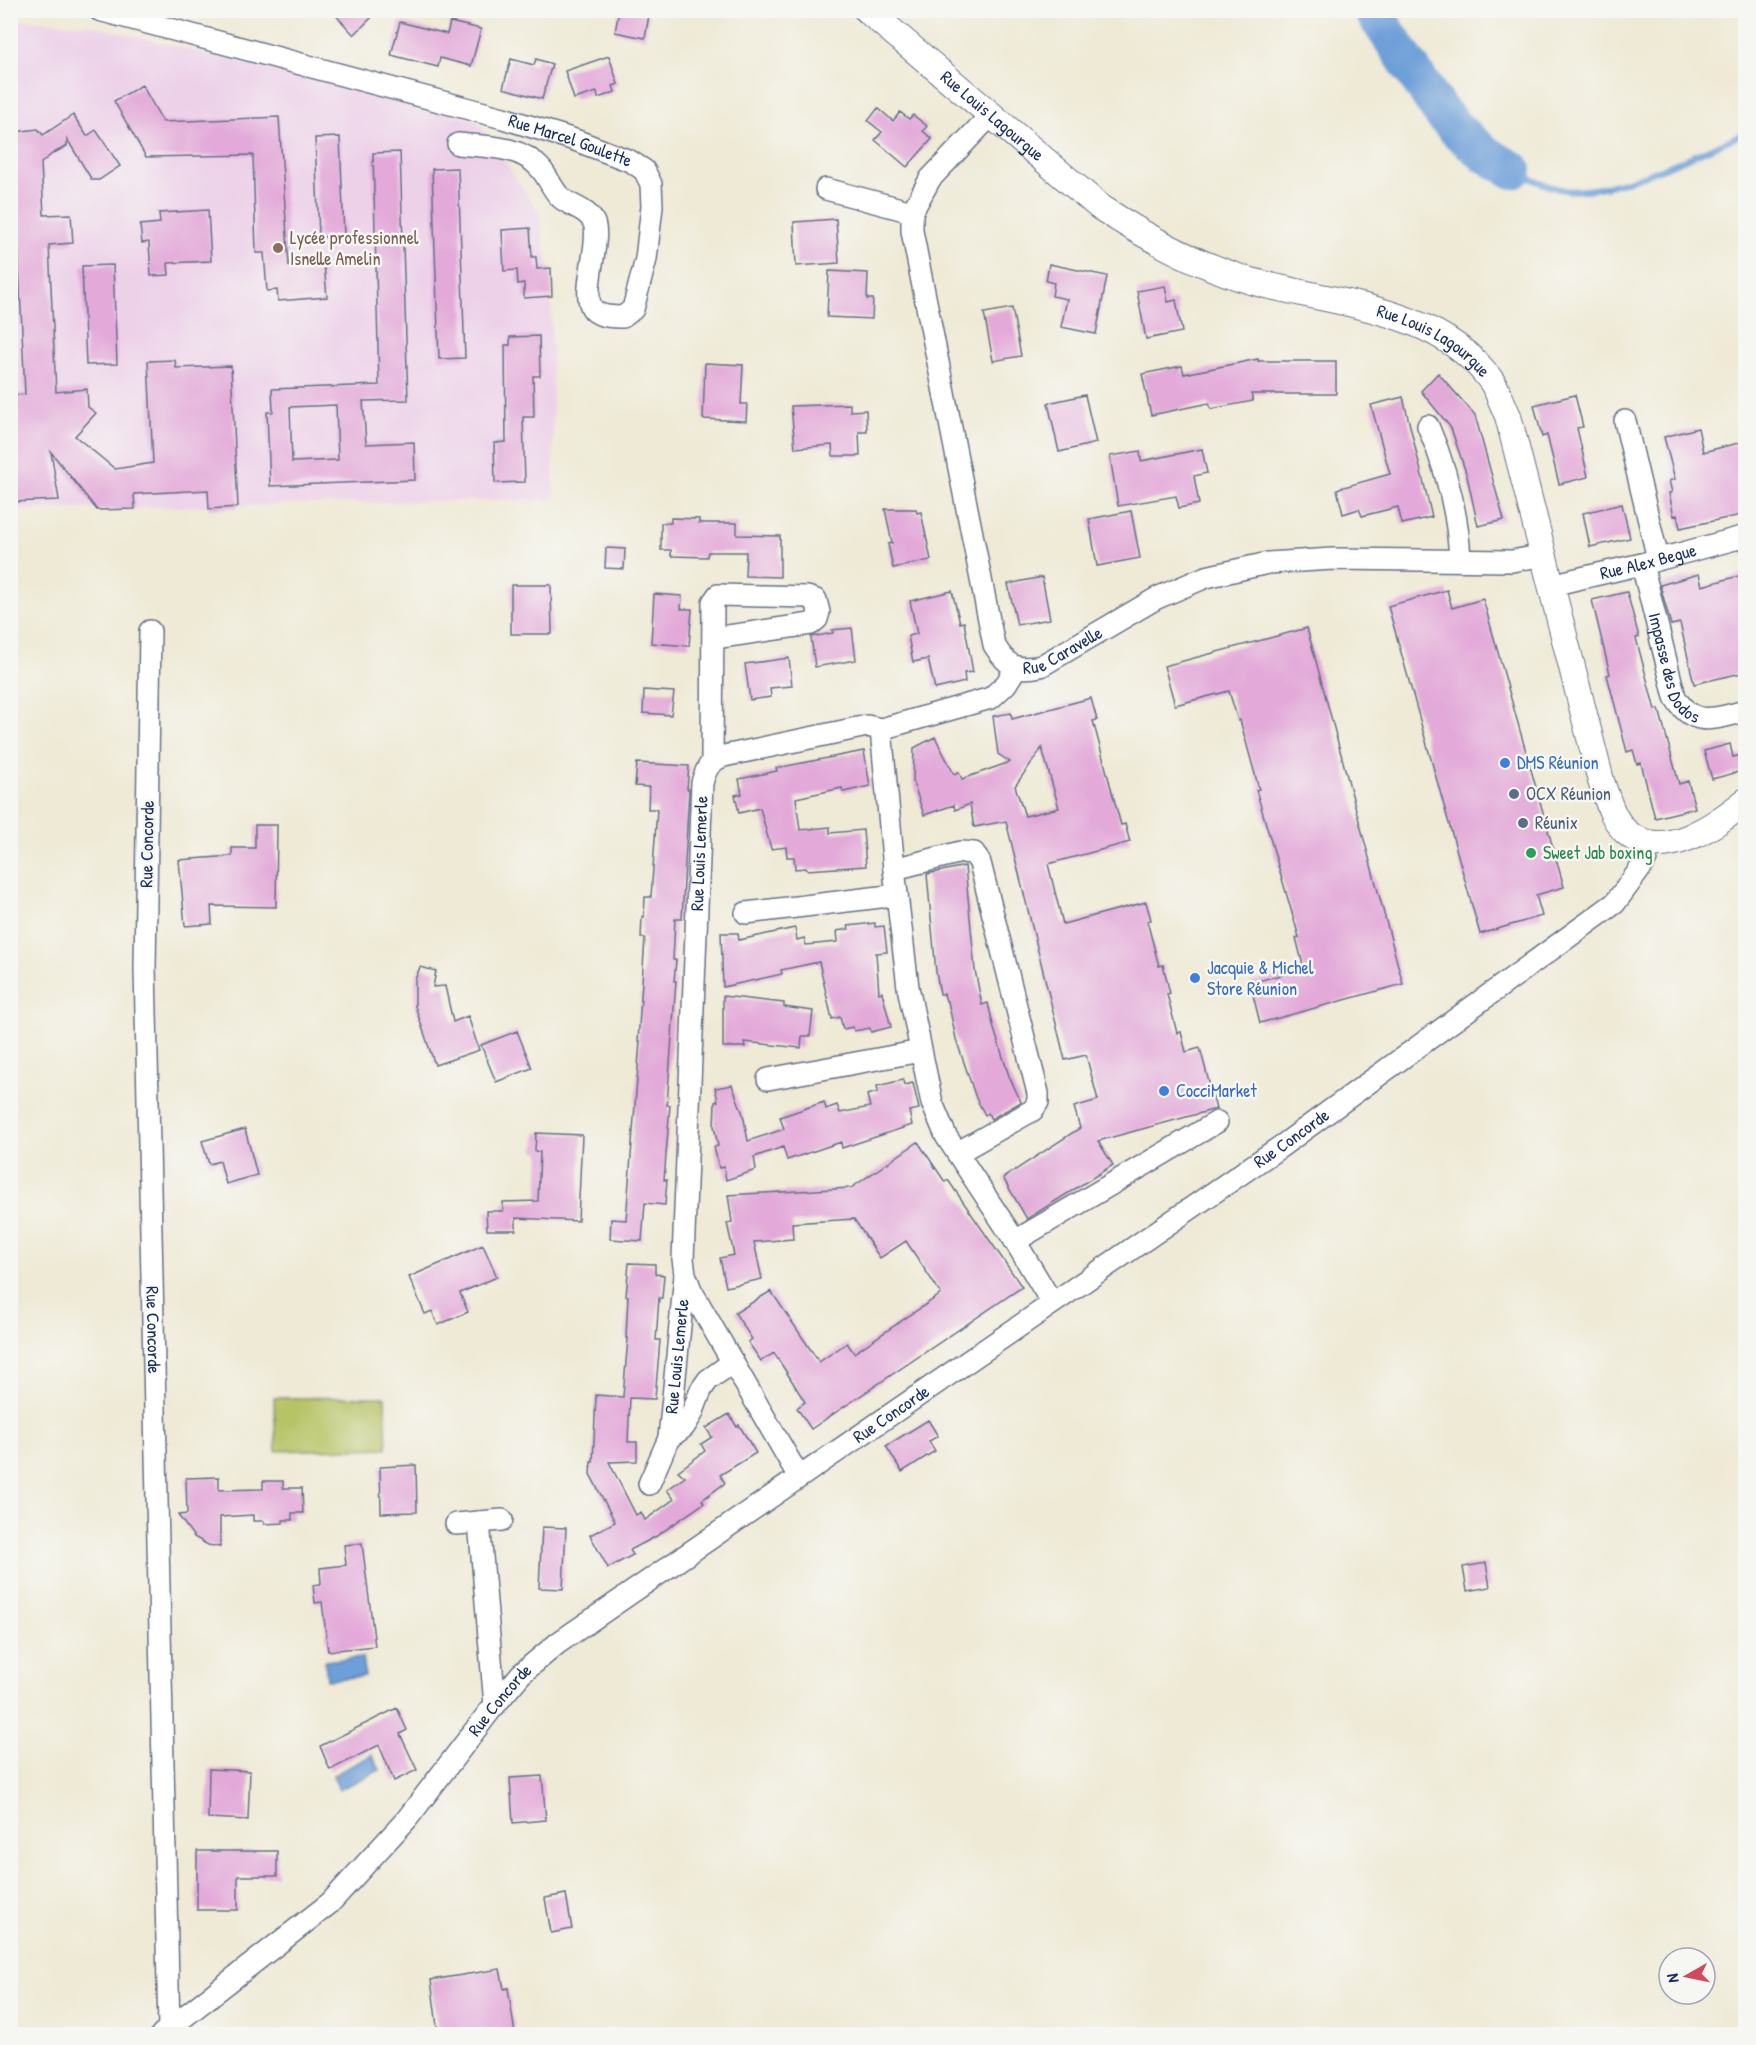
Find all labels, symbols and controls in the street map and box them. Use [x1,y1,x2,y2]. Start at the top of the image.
street label: Rue Louis Lagourgue [935,64,1050,167]
street label: Rue Marcel Goulette [505,107,636,173]
place label: Lycée professionnel Isnelle Amelin [290,225,419,271]
marker: Lycée professionnel Isnelle Amelin [271,241,285,255]
street label: Rue Louis Lagourgue [1374,298,1496,382]
street label: Rue Alex Begue [1598,537,1699,585]
street label: Impasse des Dodos [1643,610,1703,729]
street label: Rue Caravelle [1022,620,1107,680]
place label: DMS Réunion [1517,750,1599,775]
marker: DMS Réunion [1498,756,1512,770]
place label: OCX Réunion [1526,781,1611,806]
marker: OCX Réunion [1507,787,1521,801]
street label: Rue Louis Lemerle [684,795,713,912]
street label: Rue Concorde [133,800,160,888]
place label: Réunix [1535,810,1578,835]
marker: Réunix [1516,816,1530,830]
place label: Sweet Jab boxing [1543,840,1652,865]
marker: Sweet Jab boxing [1524,846,1538,860]
place label: Jacquie & Michel Store Réunion [1207,955,1314,1001]
marker: Jacquie & Michel Store Réunion [1188,971,1202,985]
place label: CocciMarket [1176,1078,1257,1103]
marker: CocciMarket [1157,1084,1171,1098]
street label: Rue Concorde [1248,1102,1334,1174]
street label: Rue Concorde [140,1286,167,1374]
street label: Rue Louis Lemerle [658,1298,695,1415]
street label: Rue Concorde [848,1379,934,1449]
street label: Rue Concorde [462,1657,537,1741]
north arrow [1657,1946,1717,2006]
text: N [1661,1972,1684,1984]

